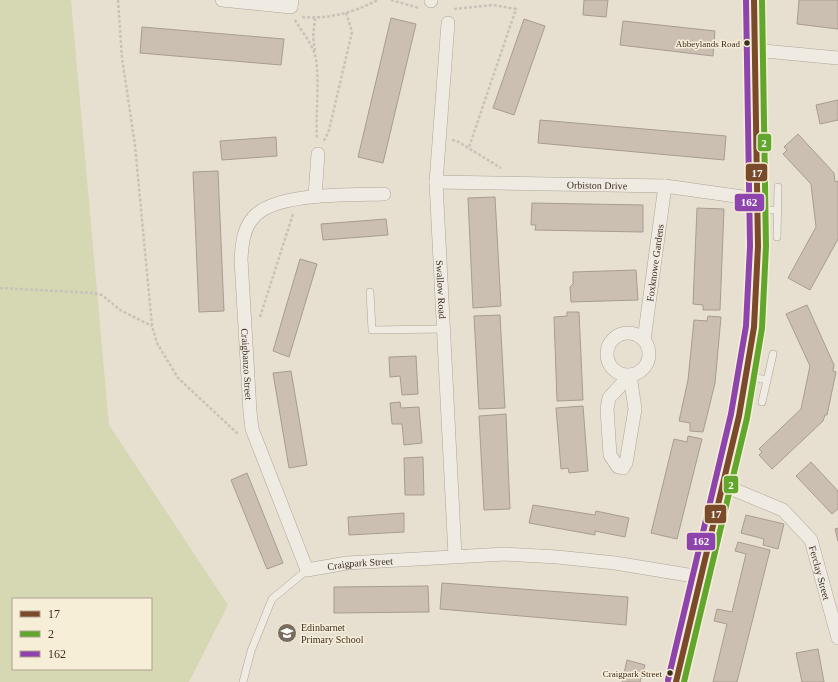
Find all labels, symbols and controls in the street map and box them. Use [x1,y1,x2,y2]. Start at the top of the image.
marker: Abbeylands Road [742,38,752,48]
place label: Abbeylands Road [676,39,740,49]
line badge: 2 [757,133,772,152]
text: 2 [761,137,767,149]
line badge: 17 [745,163,768,182]
text: 17 [752,167,763,179]
street label: Orbiston Drive [567,179,628,191]
line badge: 162 [734,193,765,212]
text: 162 [741,196,758,208]
street label: Foxknowe Gardens [644,223,666,302]
street label: Swallow Road [434,260,448,319]
street label: Craigbanzo Street [239,328,254,401]
line badge: 2 [723,475,739,494]
text: 2 [728,479,734,491]
line badge: 17 [704,504,727,524]
text: 17 [711,508,722,520]
line badge: 162 [686,532,716,551]
text: 162 [693,535,710,547]
street label: Ferclay Street [807,544,832,602]
street label: Craigpark Street [326,555,393,572]
legend [12,598,152,670]
text: 17 [48,607,60,621]
school or university icon: Edinbarnet Primary School [276,622,298,644]
place label: Edinbarnet Primary School [301,622,364,645]
text: 2 [48,627,54,641]
text: 162 [48,647,66,661]
marker: Craigpark Street [665,668,675,678]
place label: Craigpark Street [603,669,662,679]

